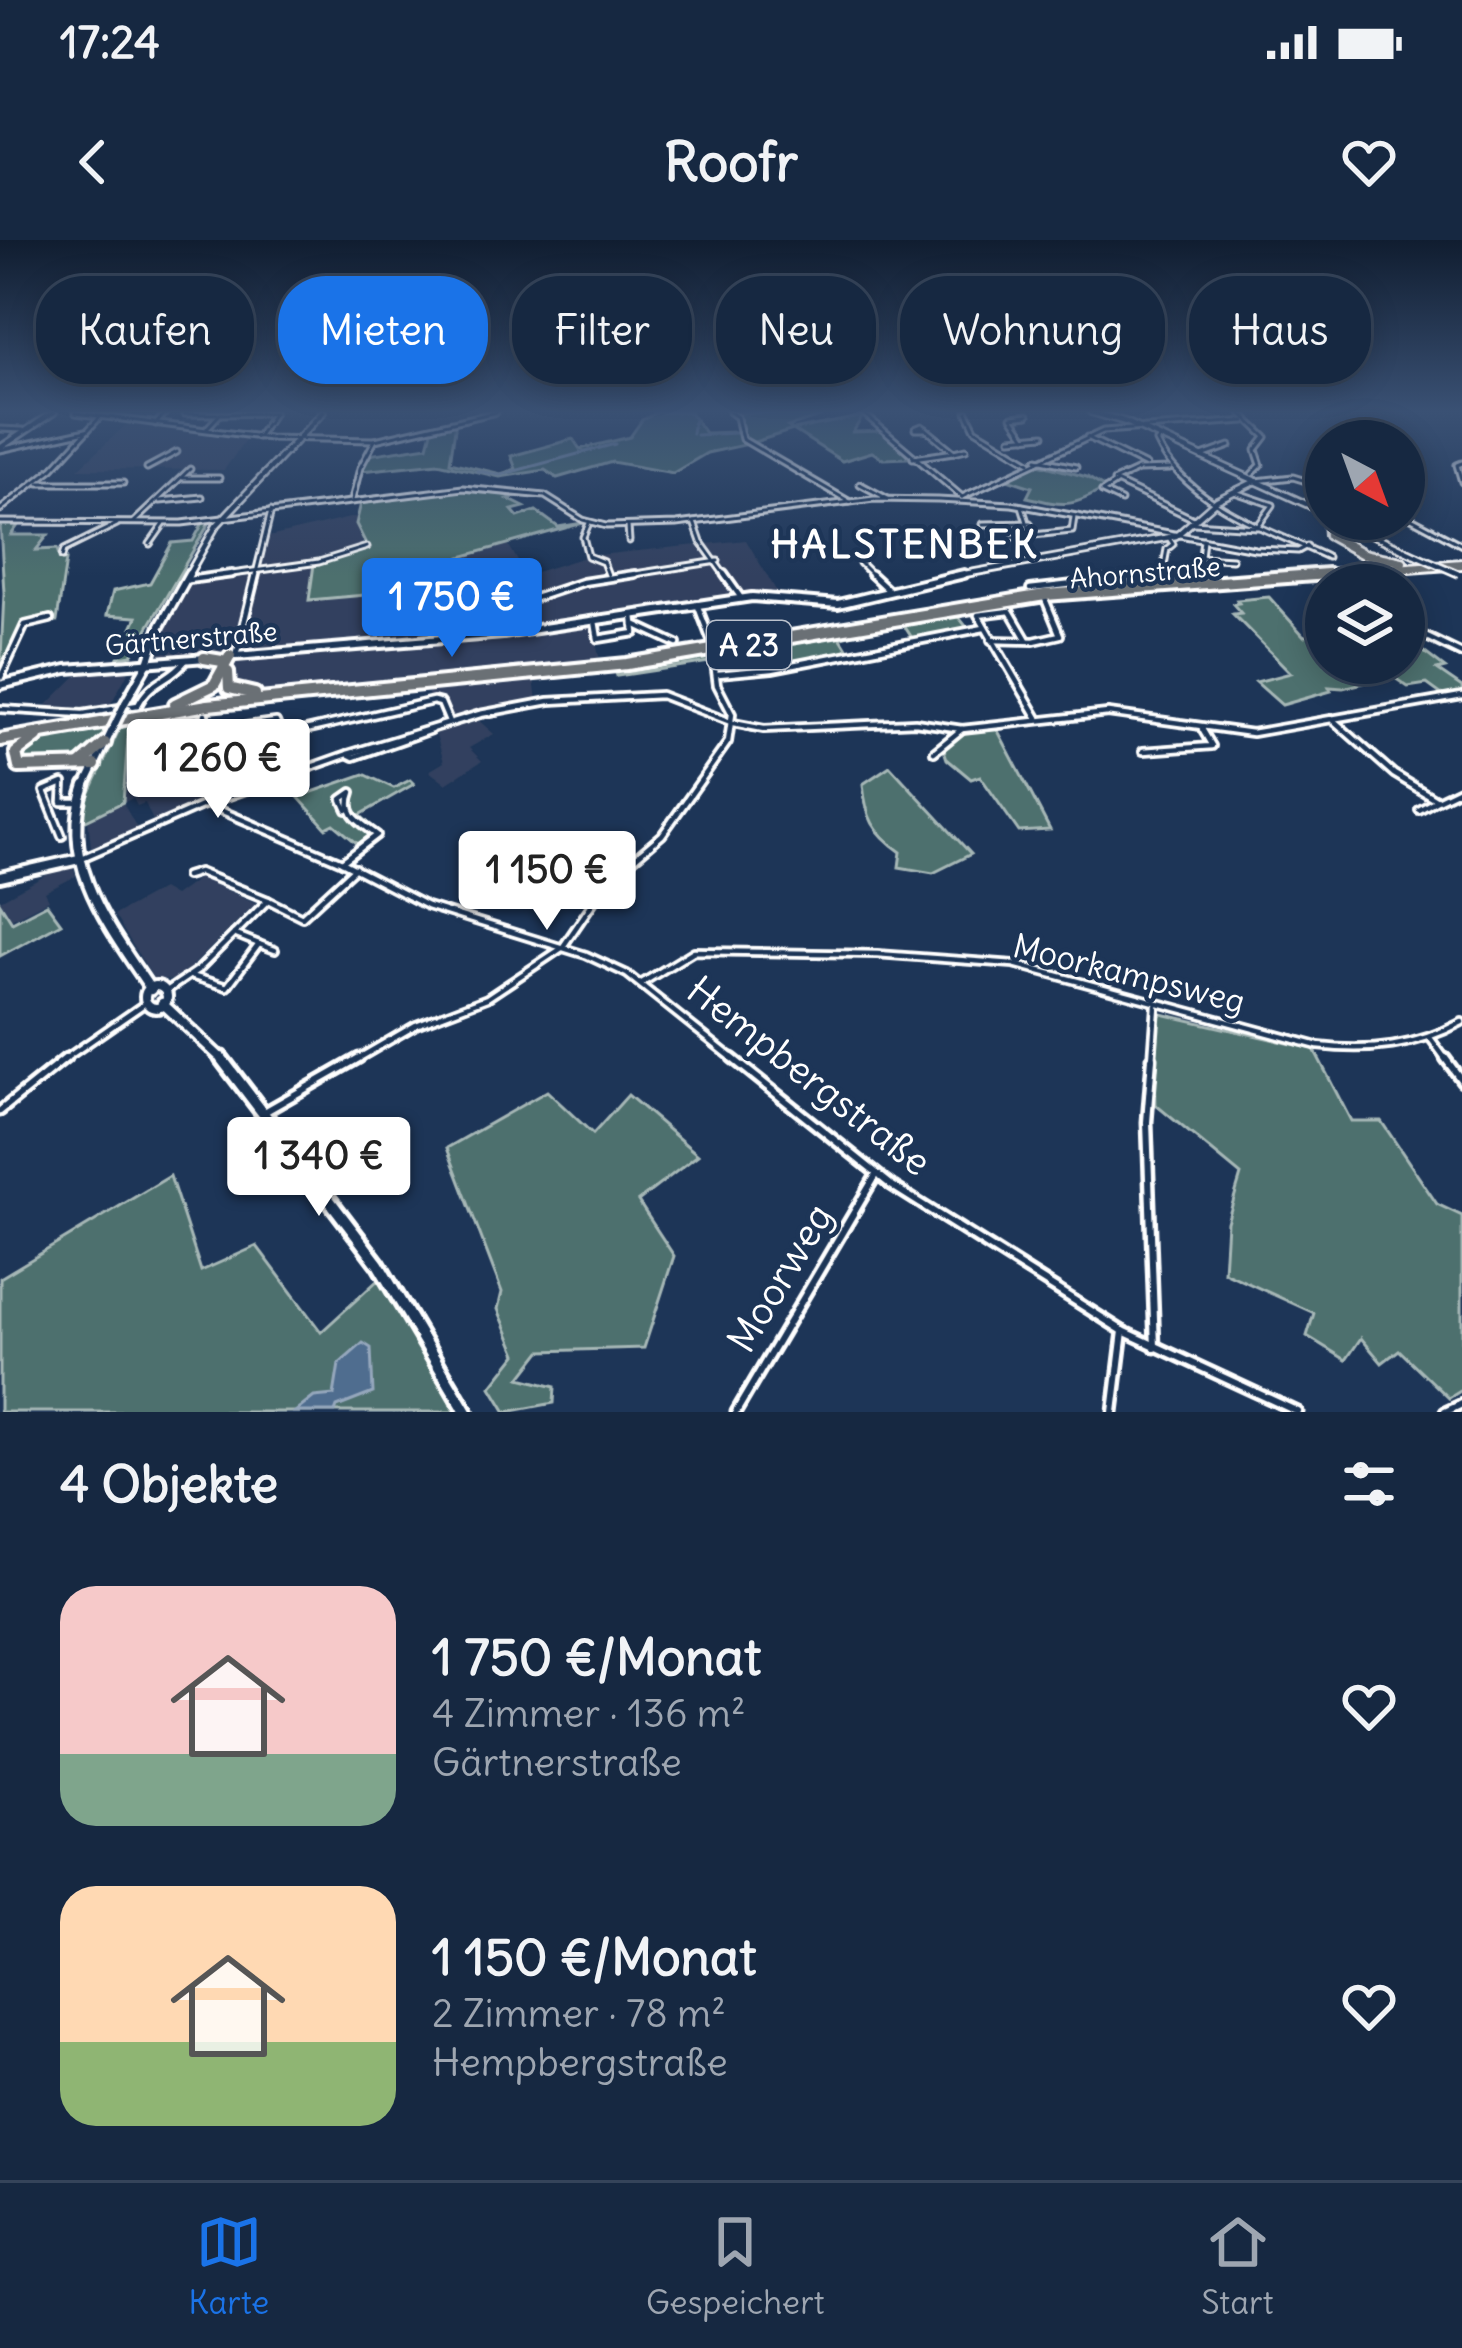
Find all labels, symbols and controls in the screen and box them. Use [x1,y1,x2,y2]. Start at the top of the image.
text: 17:24 [60,14,160,70]
text: Roofr [664,128,798,196]
icon: back [60,129,126,195]
icon: heart [1336,129,1402,195]
chip: Kaufen [36,276,254,384]
chip: Mieten [278,276,488,384]
chip: Filter [512,276,692,384]
chip: Neu [716,276,876,384]
chip: Wohnung [900,276,1165,384]
chip: Haus [1189,276,1371,384]
north arrow [1305,420,1425,540]
map controls [1305,420,1425,684]
district label: HALSTENBEK [771,520,1039,569]
street label: Ahornstraße [1068,548,1222,596]
pin: 1 750 € [341,558,563,660]
button: layers [1305,564,1425,684]
text: 1 750 € [389,572,515,621]
street label: Gärtnerstraße [103,614,279,662]
road number: A 23 [707,621,791,669]
pin: 1 260 € [107,719,329,821]
text: 1 260 € [154,733,282,782]
pin: 1 150 € [436,831,658,933]
text: 1 150 € [486,845,608,894]
street label: Moorkampsweg [1009,924,1249,1022]
street label: Hempbergstraße [677,966,941,1186]
pin: 1 340 € [208,1117,430,1219]
text: 1 340 € [254,1131,384,1180]
street label: Moorweg [717,1195,843,1361]
icon: filters [1336,1451,1402,1517]
text: 4 Objekte [60,1452,278,1516]
text: 1 750 €/Monat [432,1625,761,1689]
icon: home [156,1634,300,1778]
icon: heart [1336,1673,1402,1739]
text: 4 Zimmer · 136 m² [432,1689,745,1738]
text: Gärtnerstraße [432,1738,682,1787]
text: 1 150 €/Monat [432,1925,756,1989]
icon: home [156,1934,300,2078]
icon: heart [1336,1973,1402,2039]
text: 2 Zimmer · 78 m² [432,1989,726,2038]
text: Hempbergstraße [432,2038,728,2087]
tab: Karte [188,2209,269,2323]
tab: Gespeichert [646,2209,825,2323]
tab: Start [1201,2209,1274,2323]

